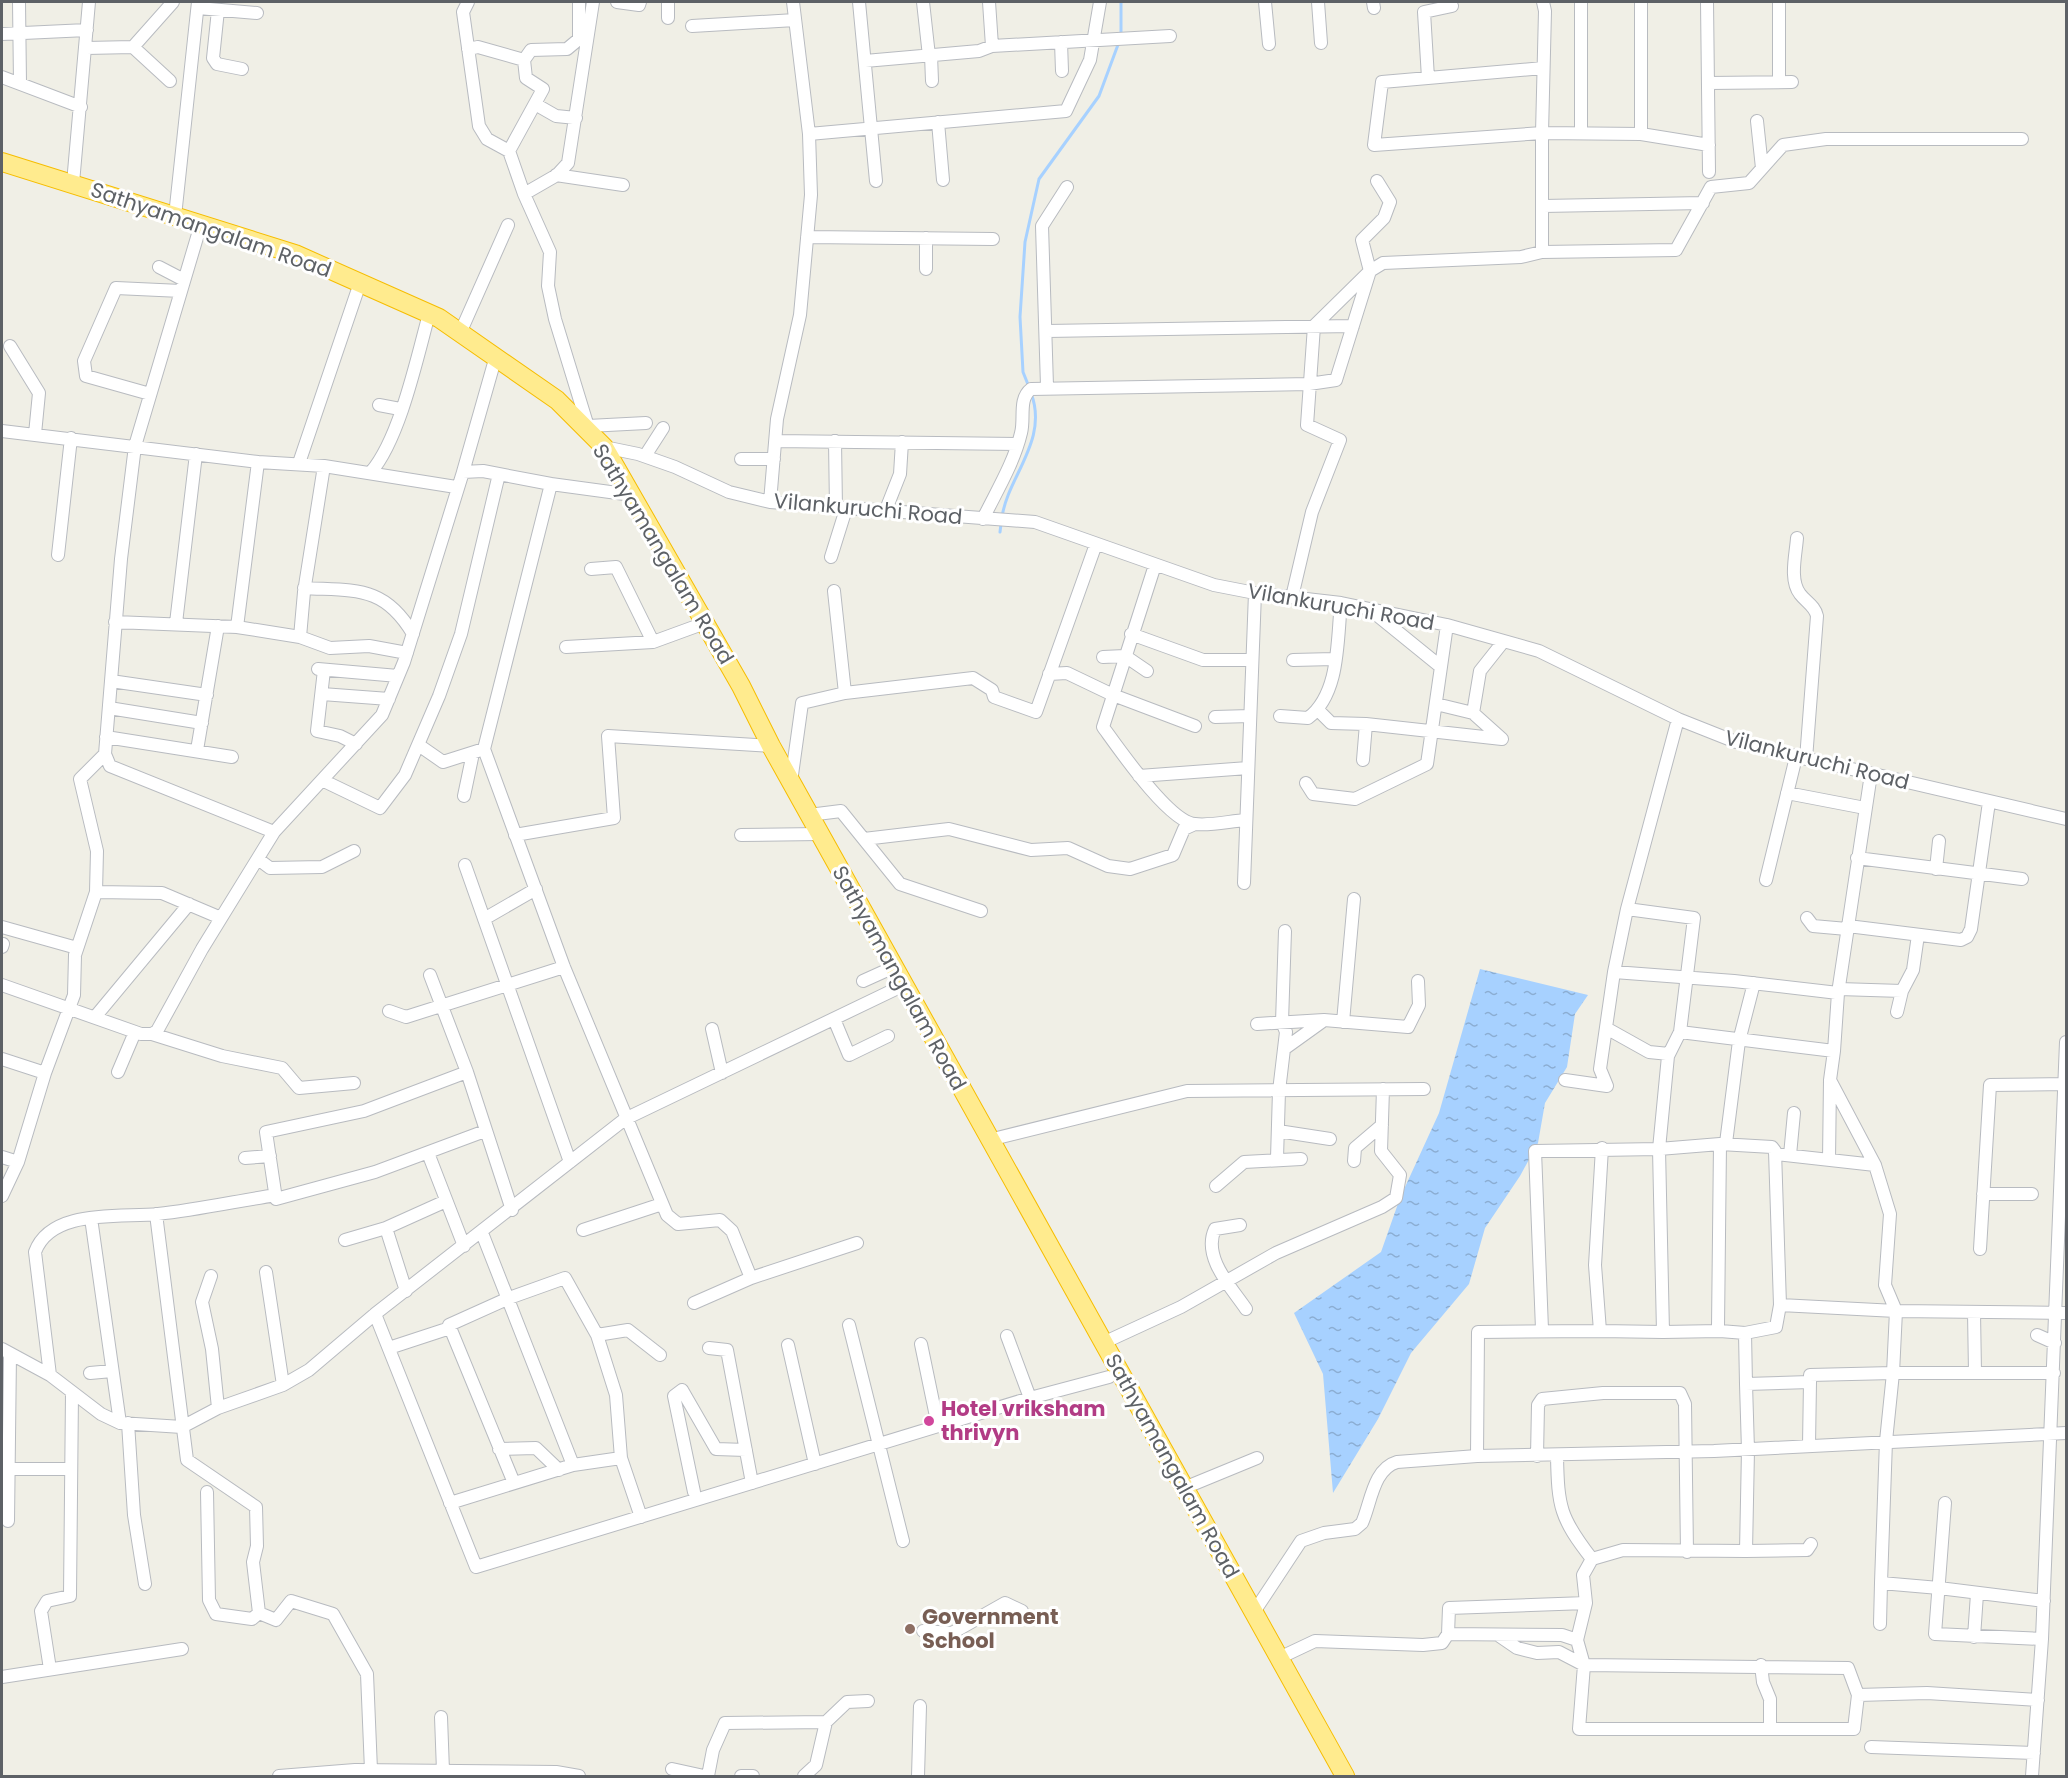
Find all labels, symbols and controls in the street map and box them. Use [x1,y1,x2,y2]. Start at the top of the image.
street label: Sathyamangalam Road [87,175,335,284]
street label: Sathyamangalam Road [586,438,741,669]
street label: Vilankuruchi Road [773,486,964,531]
street label: Vilankuruchi Road [1245,576,1437,637]
street label: Vilankuruchi Road [1722,723,1912,796]
street label: Sathyamangalam Road [826,860,973,1095]
street label: Sathyamangalam Road [1099,1348,1246,1583]
place label: Hotel vriksham thrivyn [941,1394,1106,1447]
marker: Hotel vriksham thrivyn [922,1414,936,1428]
place label: Government School [922,1602,1058,1655]
marker: Government School [903,1622,917,1636]

